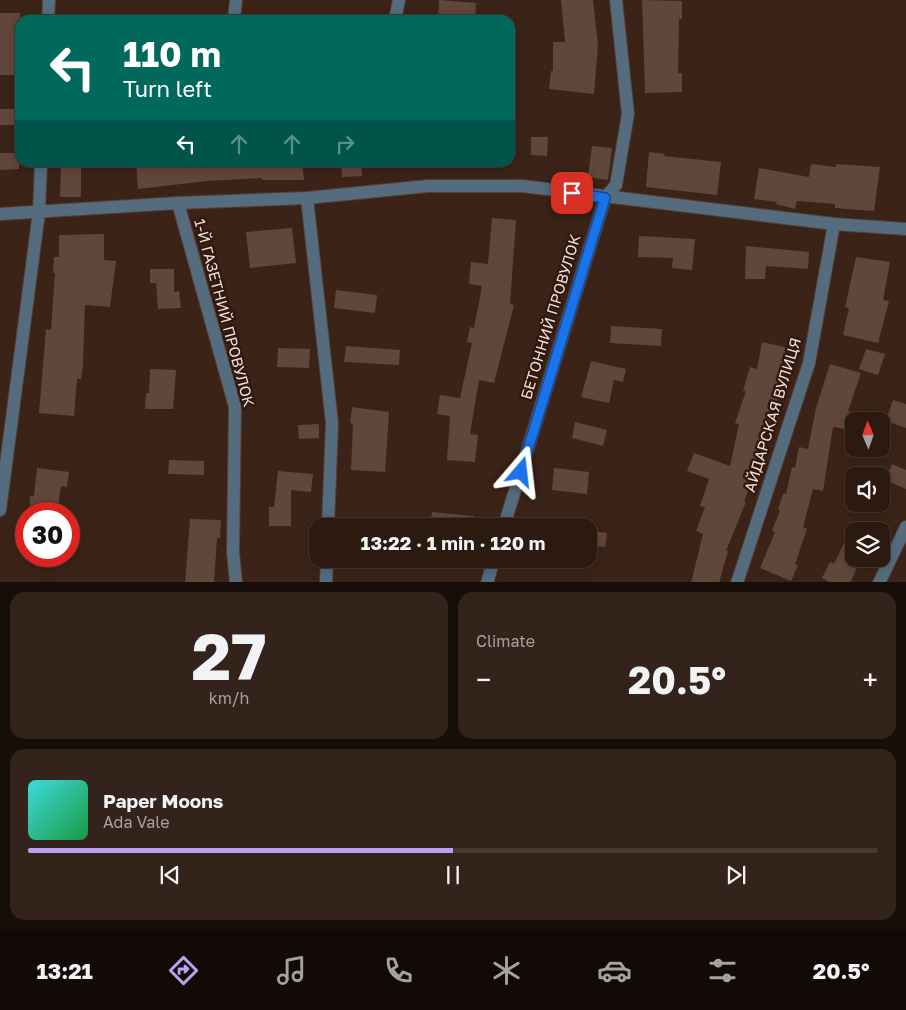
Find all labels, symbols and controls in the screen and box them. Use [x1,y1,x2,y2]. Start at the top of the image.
text: 110 m [123,33,221,75]
icon: left [40,35,105,100]
text: Turn left [123,75,212,102]
icon: left [172,130,200,158]
icon: ahead [225,130,253,158]
icon: ahead [278,130,306,158]
icon: right [331,130,359,158]
pin [551,172,593,214]
icon: arrive [558,179,586,207]
street label: 1-Й ГАЗЕТНИЙ ПРОВУЛОК [191,217,259,409]
street label: БЕТОННИЙ ПРОВУЛОК [516,231,584,401]
street label: АЙДАРСКАЯ ВУЛИЦЯ [740,335,804,494]
north arrow [845,412,890,458]
map controls [845,412,890,567]
position arrow [494,445,546,497]
button: sound [845,467,890,512]
speed limit sign: 30 [15,502,80,567]
button: layers [845,522,890,567]
text: 13:22 · 1 min · 120 m [361,531,545,554]
text: 27 [191,616,267,694]
text: Climate [476,631,535,651]
text: 20.5° [628,657,726,702]
text: − [476,663,491,696]
text: + [863,663,878,696]
text: km/h [209,688,249,708]
text: Paper Moons [103,789,223,812]
text: Ada Vale [103,812,169,832]
icon: previous [156,861,184,889]
icon: pause [439,861,467,889]
icon: next [722,861,750,889]
icon: directions [166,953,201,988]
icon: music [274,953,309,988]
icon: phone [381,953,416,988]
icon: climate [489,953,524,988]
icon: car [597,953,632,988]
icon: filters [705,953,740,988]
text: 13:21 [36,957,93,984]
text: 20.5° [813,957,870,984]

